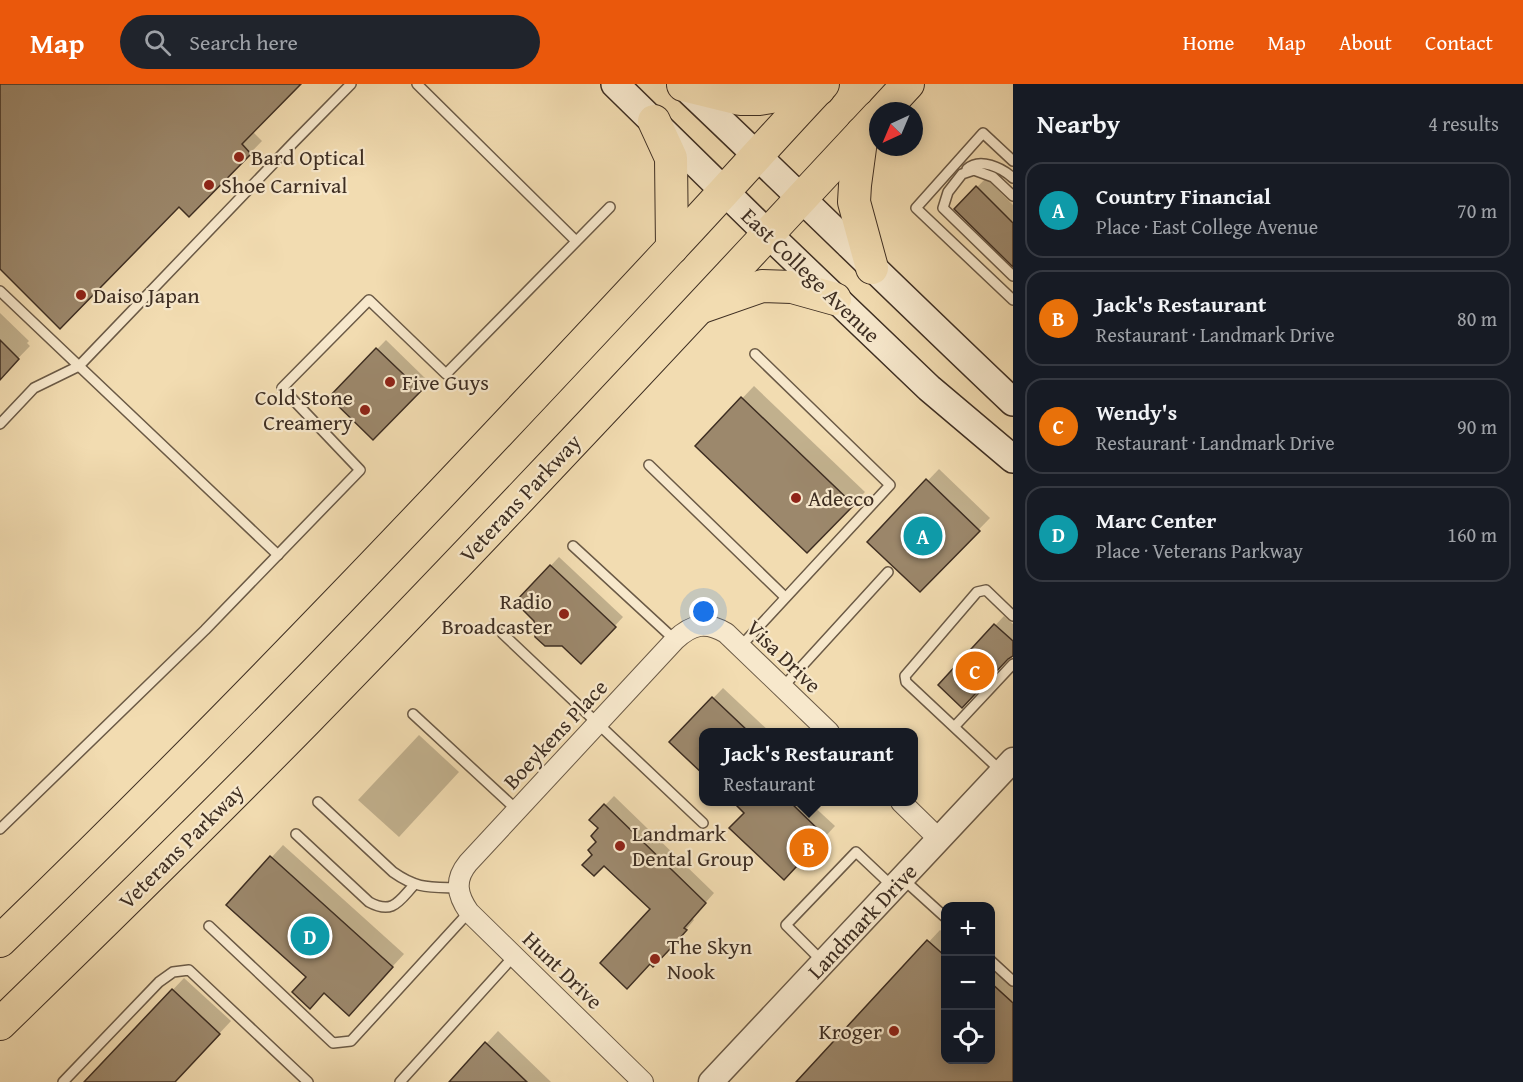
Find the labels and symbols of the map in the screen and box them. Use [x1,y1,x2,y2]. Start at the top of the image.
north arrow [869,102,923,156]
place label: Bard Optical [251,141,365,173]
marker: Bard Optical [232,150,246,164]
place label: Shoe Carnival [221,169,348,201]
marker: Shoe Carnival [202,178,216,192]
street label: East College Avenue [734,200,888,350]
place label: Daiso Japan [93,279,200,311]
marker: Daiso Japan [74,288,88,302]
place label: Five Guys [402,366,489,398]
marker: Five Guys [383,375,397,389]
place label: Cold Stone Creamery [255,381,353,438]
marker: Cold Stone Creamery [358,403,372,417]
street label: Veterans Parkway [452,426,588,570]
place label: Adecco [808,482,874,514]
marker: Adecco [789,491,803,505]
pin: A [904,514,942,558]
place label: Radio Broadcaster [441,585,552,642]
your location [689,597,718,626]
marker: Radio Broadcaster [557,607,571,621]
street label: Visa Drive [739,612,829,700]
pin: C [956,648,994,694]
street label: Boeykens Place [495,672,615,796]
street label: Veterans Parkway [111,776,251,916]
place label: Landmark Dental Group [632,817,754,874]
pin: B [790,826,828,870]
marker: Landmark Dental Group [613,839,627,853]
street label: Landmark Drive [800,856,924,986]
pin: D [290,914,330,958]
street label: Hunt Drive [516,923,610,1017]
place label: The Skyn Nook [667,930,753,987]
marker: The Skyn Nook [648,952,662,966]
place label: Kroger [819,1015,882,1047]
marker: Kroger [887,1024,901,1038]

